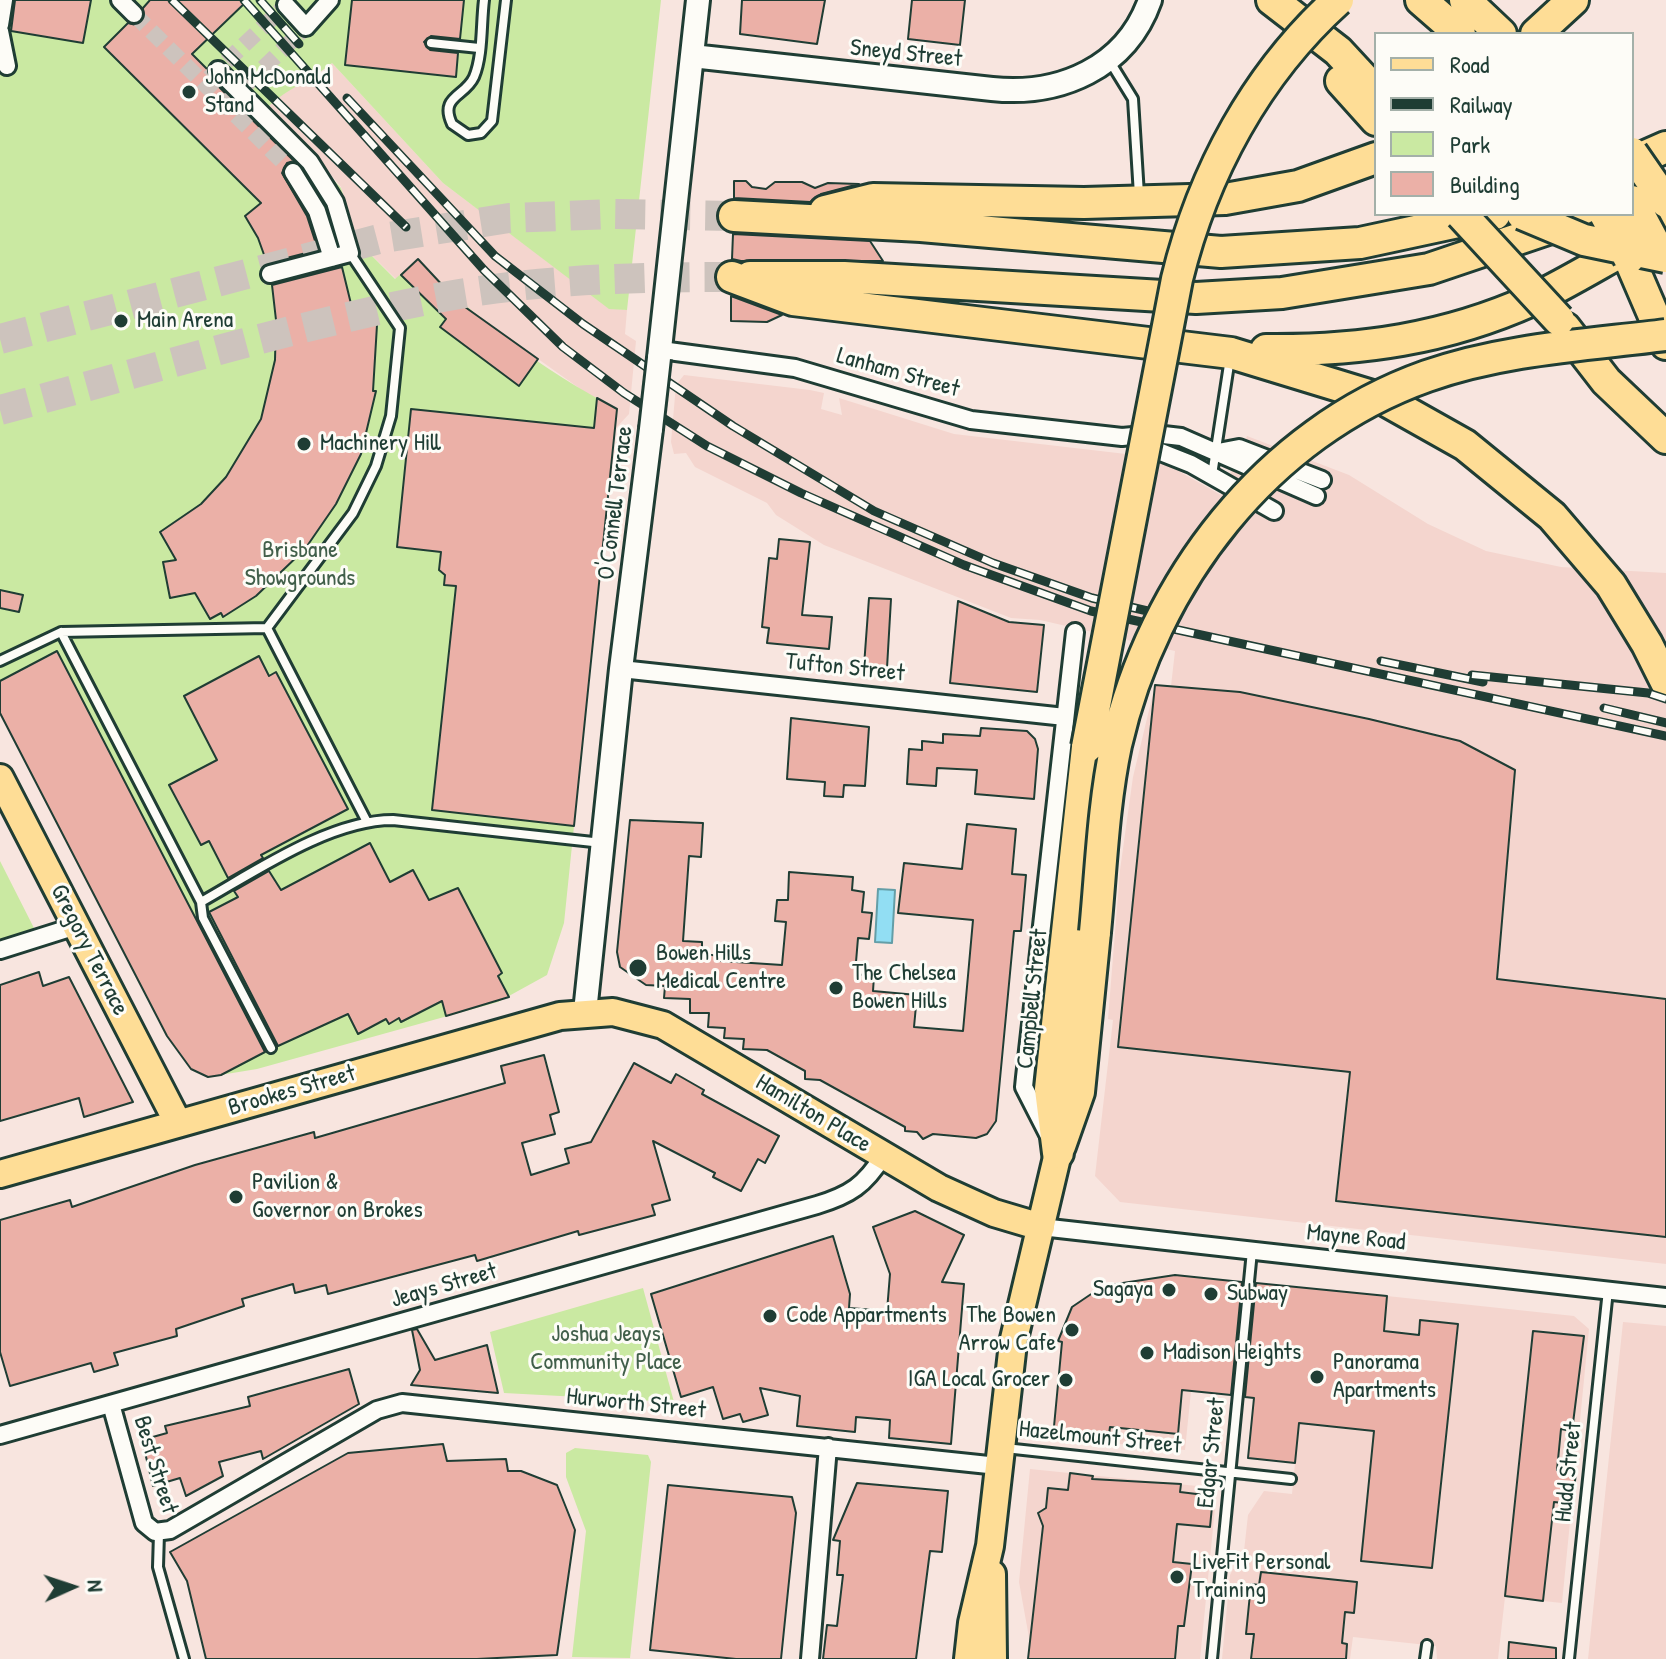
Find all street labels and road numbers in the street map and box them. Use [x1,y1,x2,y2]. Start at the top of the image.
street label: Sneyd Street [849,34,963,74]
street label: Lanham Street [833,342,963,404]
street label: O'Connell Terrace [592,424,640,582]
street label: Tufton Street [784,647,906,689]
street label: Gregory Terrace [44,880,134,1020]
street label: Campbell Street [1011,928,1055,1070]
street label: Brookes Street [225,1059,359,1123]
street label: Hamilton Place [750,1068,876,1160]
street label: Mayne Road [1305,1218,1407,1258]
street label: Jeays Street [388,1257,500,1315]
street label: Hurworth Street [565,1382,707,1426]
street label: Edgar Street [1192,1396,1232,1510]
street label: Best Street [127,1413,183,1517]
street label: Hazelmount Street [1017,1415,1183,1461]
street label: Hudd Street [1549,1420,1589,1524]

